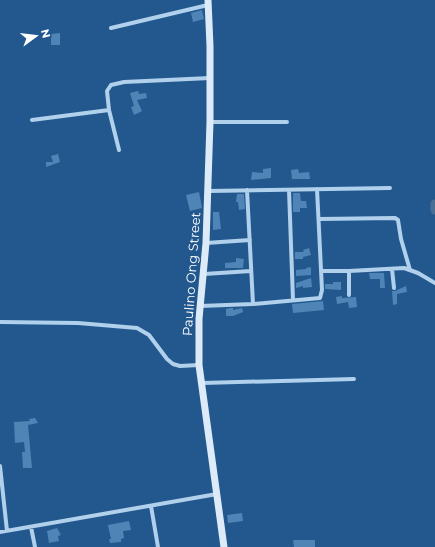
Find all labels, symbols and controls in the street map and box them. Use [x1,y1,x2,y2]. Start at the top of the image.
north arrow [16,16,56,56]
text: N [38,27,54,40]
street label: Paulino Ong Street [179,211,203,337]

